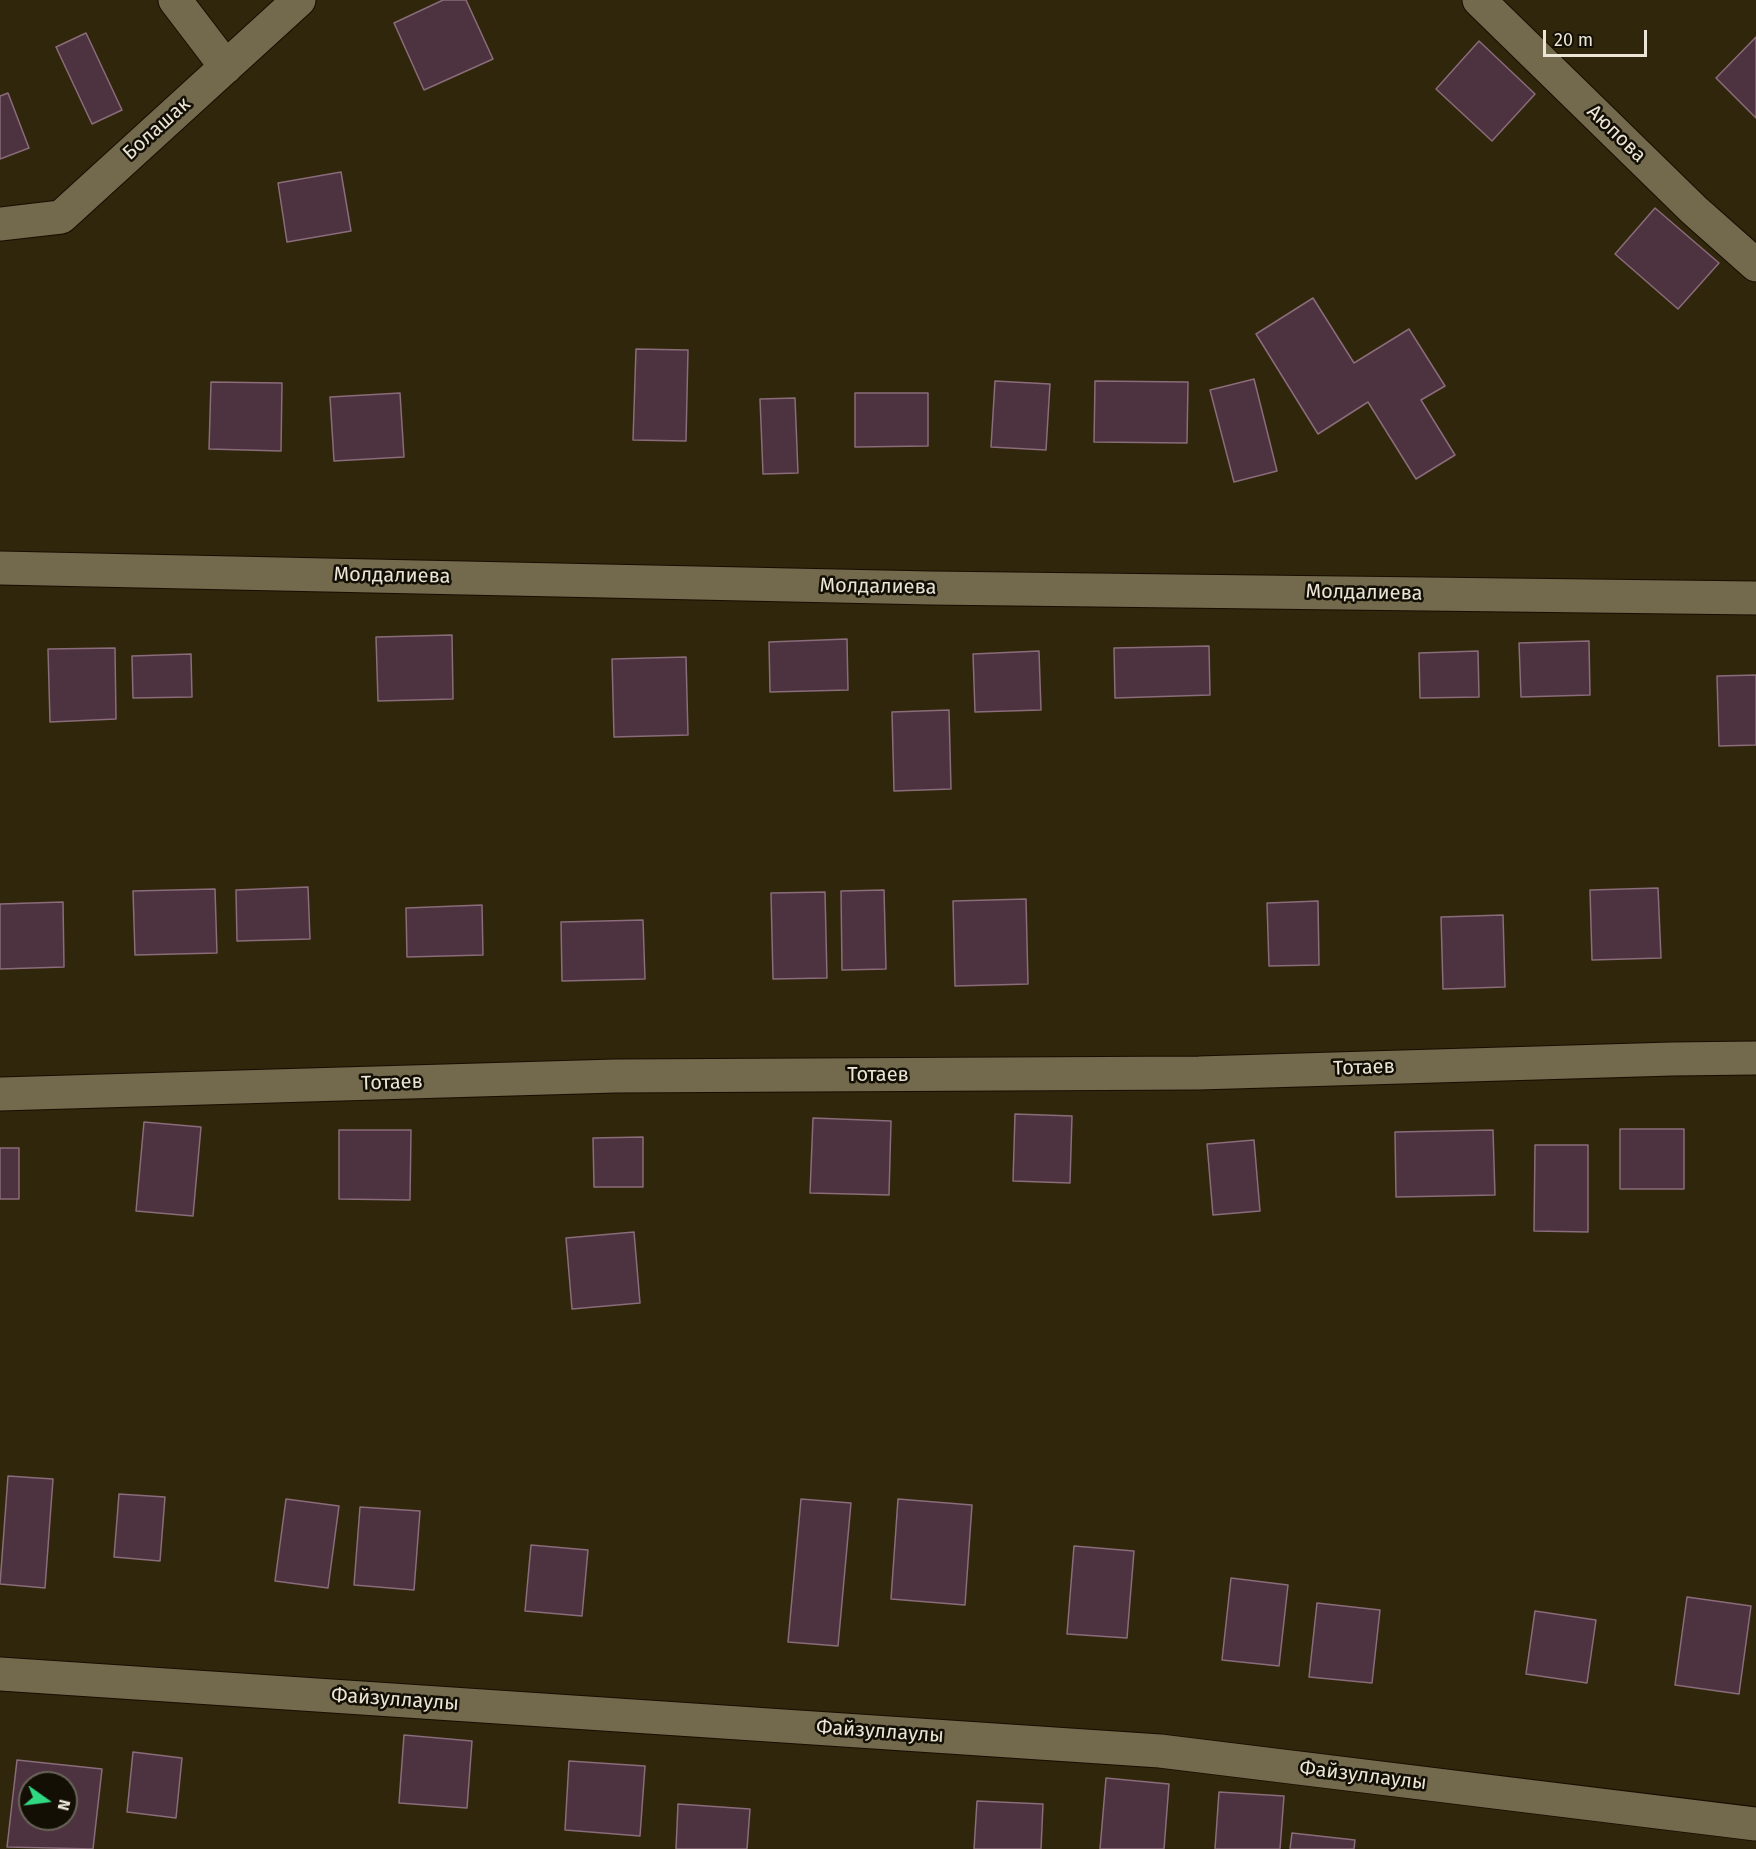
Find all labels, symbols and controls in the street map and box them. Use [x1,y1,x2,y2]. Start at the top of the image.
scale bar [1546,18,1650,56]
text: 20 m [1554,29,1593,51]
street label: Болашак [118,92,196,166]
street label: Аюпова [1582,100,1650,168]
street label: Молдалиева [333,563,451,589]
street label: Молдалиева [819,574,937,600]
street label: Молдалиева [1305,580,1423,606]
street label: Тотаев [1333,1055,1395,1081]
street label: Тотаев [847,1063,909,1087]
street label: Тотаев [361,1070,423,1096]
street label: Файзуллаулы [330,1684,460,1716]
street label: Файзуллаулы [815,1716,945,1748]
street label: Файзуллаулы [1298,1756,1428,1796]
north arrow [18,1771,78,1831]
text: N [54,1798,75,1812]

